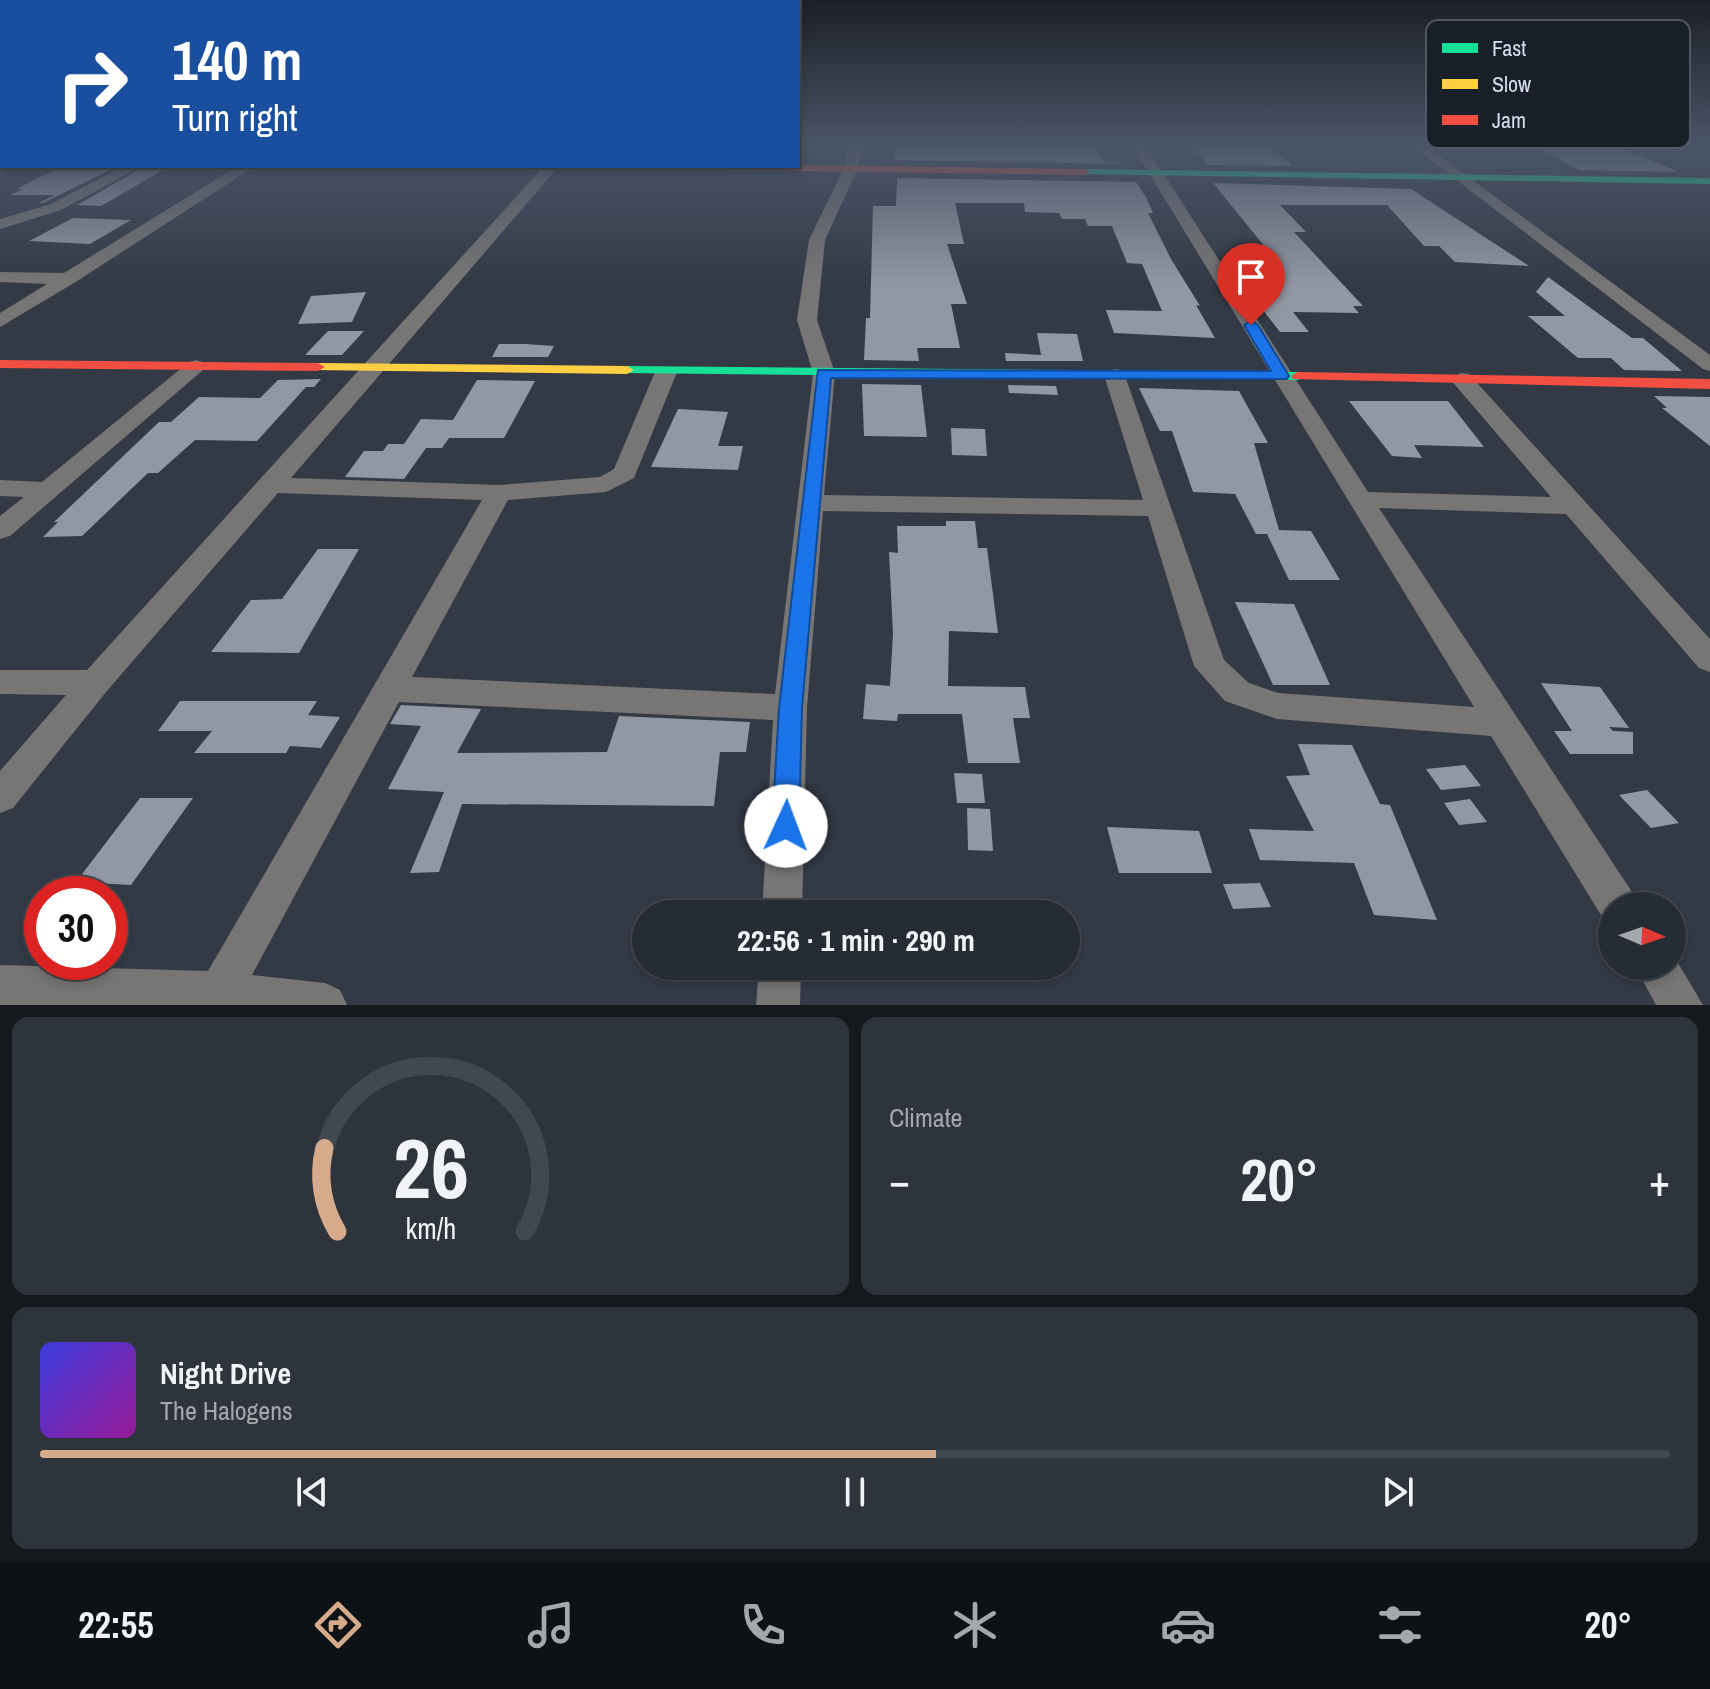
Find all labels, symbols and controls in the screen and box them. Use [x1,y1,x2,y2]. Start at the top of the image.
legend [1426,20,1690,148]
text: 140 m [172,22,302,97]
icon: right [40,32,144,136]
text: Fast [1492,33,1526,63]
text: Slow [1492,69,1531,99]
text: Turn right [172,94,297,142]
text: Jam [1492,105,1526,135]
pin [1217,243,1285,325]
icon: arrive [1229,255,1273,299]
position arrow [744,784,828,868]
speed limit sign: 30 [24,876,128,980]
north arrow [1598,892,1686,980]
map controls [1598,892,1686,980]
text: 22:56 · 1 min · 290 m [737,920,975,960]
text: Climate [889,1100,962,1135]
text: 26 [393,1112,468,1224]
text: 20° [1240,1139,1319,1220]
text: − [889,1150,910,1210]
text: + [1649,1150,1670,1210]
text: km/h [405,1209,456,1248]
text: Night Drive [160,1353,291,1393]
text: The Halogens [160,1393,293,1428]
icon: previous [290,1470,334,1514]
icon: pause [833,1470,877,1514]
icon: next [1376,1470,1420,1514]
icon: directions [310,1597,366,1653]
icon: music [523,1597,579,1653]
icon: phone [735,1597,791,1653]
icon: climate [947,1597,1003,1653]
icon: car [1160,1597,1216,1653]
icon: filters [1372,1597,1428,1653]
text: 22:55 [78,1601,154,1649]
text: 20° [1585,1601,1632,1649]

